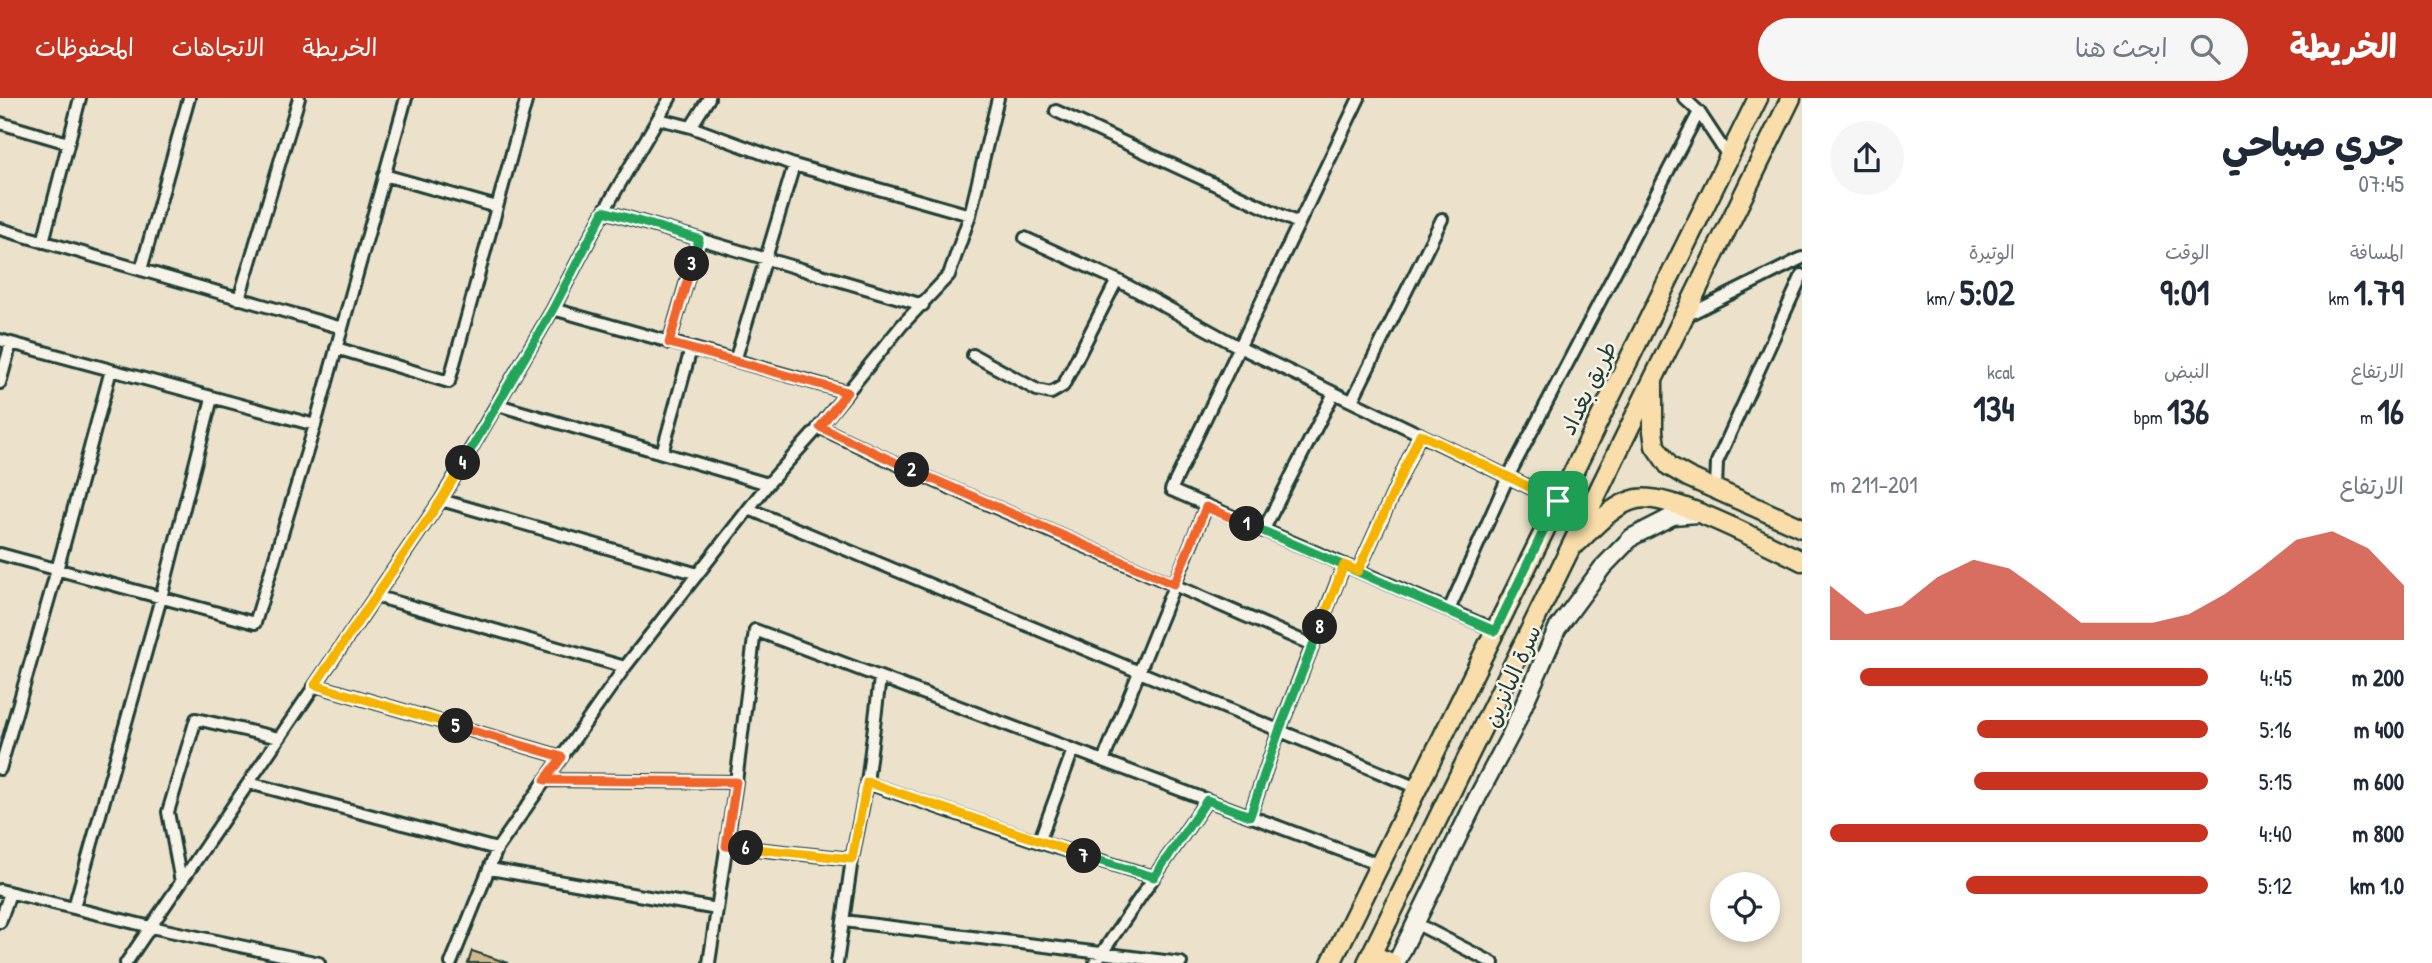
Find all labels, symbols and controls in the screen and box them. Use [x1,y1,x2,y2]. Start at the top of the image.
search box [1758,18,2248,81]
text: الخريطة [2290,24,2397,68]
text: ابحث هنا [2075,30,2168,65]
icon: search [2186,30,2224,68]
text: المحفوظات [35,31,134,63]
text: الاتجاهات [172,31,265,63]
text: الخريطة [303,31,377,63]
text: جري صباحي [2222,116,2404,168]
button: share [1830,121,1904,195]
text: 07:45 [2359,168,2404,199]
text: الوتيرة [1969,239,2015,265]
text: الوقت [2165,239,2209,265]
text: المسافة [2350,239,2404,265]
pin: 3 [674,246,710,282]
text: 3 [687,250,696,276]
text: 5:02 [1960,269,2015,316]
text: 9:01 [2160,269,2209,316]
text: 1.79 [2354,269,2404,316]
text: /km [1926,285,1960,311]
text: km [2328,285,2354,311]
street label: طريق بغداد [1551,336,1624,440]
text: النبض [2164,358,2209,384]
text: الارتفاع [2351,358,2404,384]
text: kcal [1987,359,2015,385]
text: 134 [1973,385,2015,432]
text: 136 [2167,388,2209,435]
text: 16 [2377,388,2404,435]
text: bpm [2134,404,2167,430]
text: m [2360,404,2377,430]
pin: 4 [446,446,480,480]
text: 4 [459,449,466,475]
pin: 2 [894,452,930,488]
text: 2 [907,456,916,482]
text: 201–211 m [1830,469,1918,500]
text: الارتفاع [2340,470,2404,501]
pin [1528,471,1588,531]
icon: arrive [1539,482,1577,520]
pin: 1 [1230,506,1264,542]
text: 1 [1243,510,1250,536]
pin: 8 [1302,610,1338,644]
text: 8 [1315,613,1324,639]
street label: سرة البانزين [1475,620,1548,732]
text: 4:45 [2260,662,2292,693]
text: 200 m [2352,662,2404,693]
pin: 5 [438,708,474,744]
text: 5 [451,712,460,738]
text: 5:16 [2259,714,2292,745]
text: 400 m [2354,714,2404,745]
text: 5:15 [2259,766,2292,797]
text: 600 m [2353,766,2404,797]
text: 4:40 [2259,818,2292,849]
text: 800 m [2352,818,2404,849]
pin: 6 [728,830,764,866]
text: 6 [742,834,749,860]
pin: 7 [1066,838,1102,874]
text: 7 [1079,842,1088,868]
text: 5:12 [2258,870,2292,901]
text: 1.0 km [2350,870,2404,901]
map controls [1710,872,1780,942]
button: locate [1710,872,1780,942]

